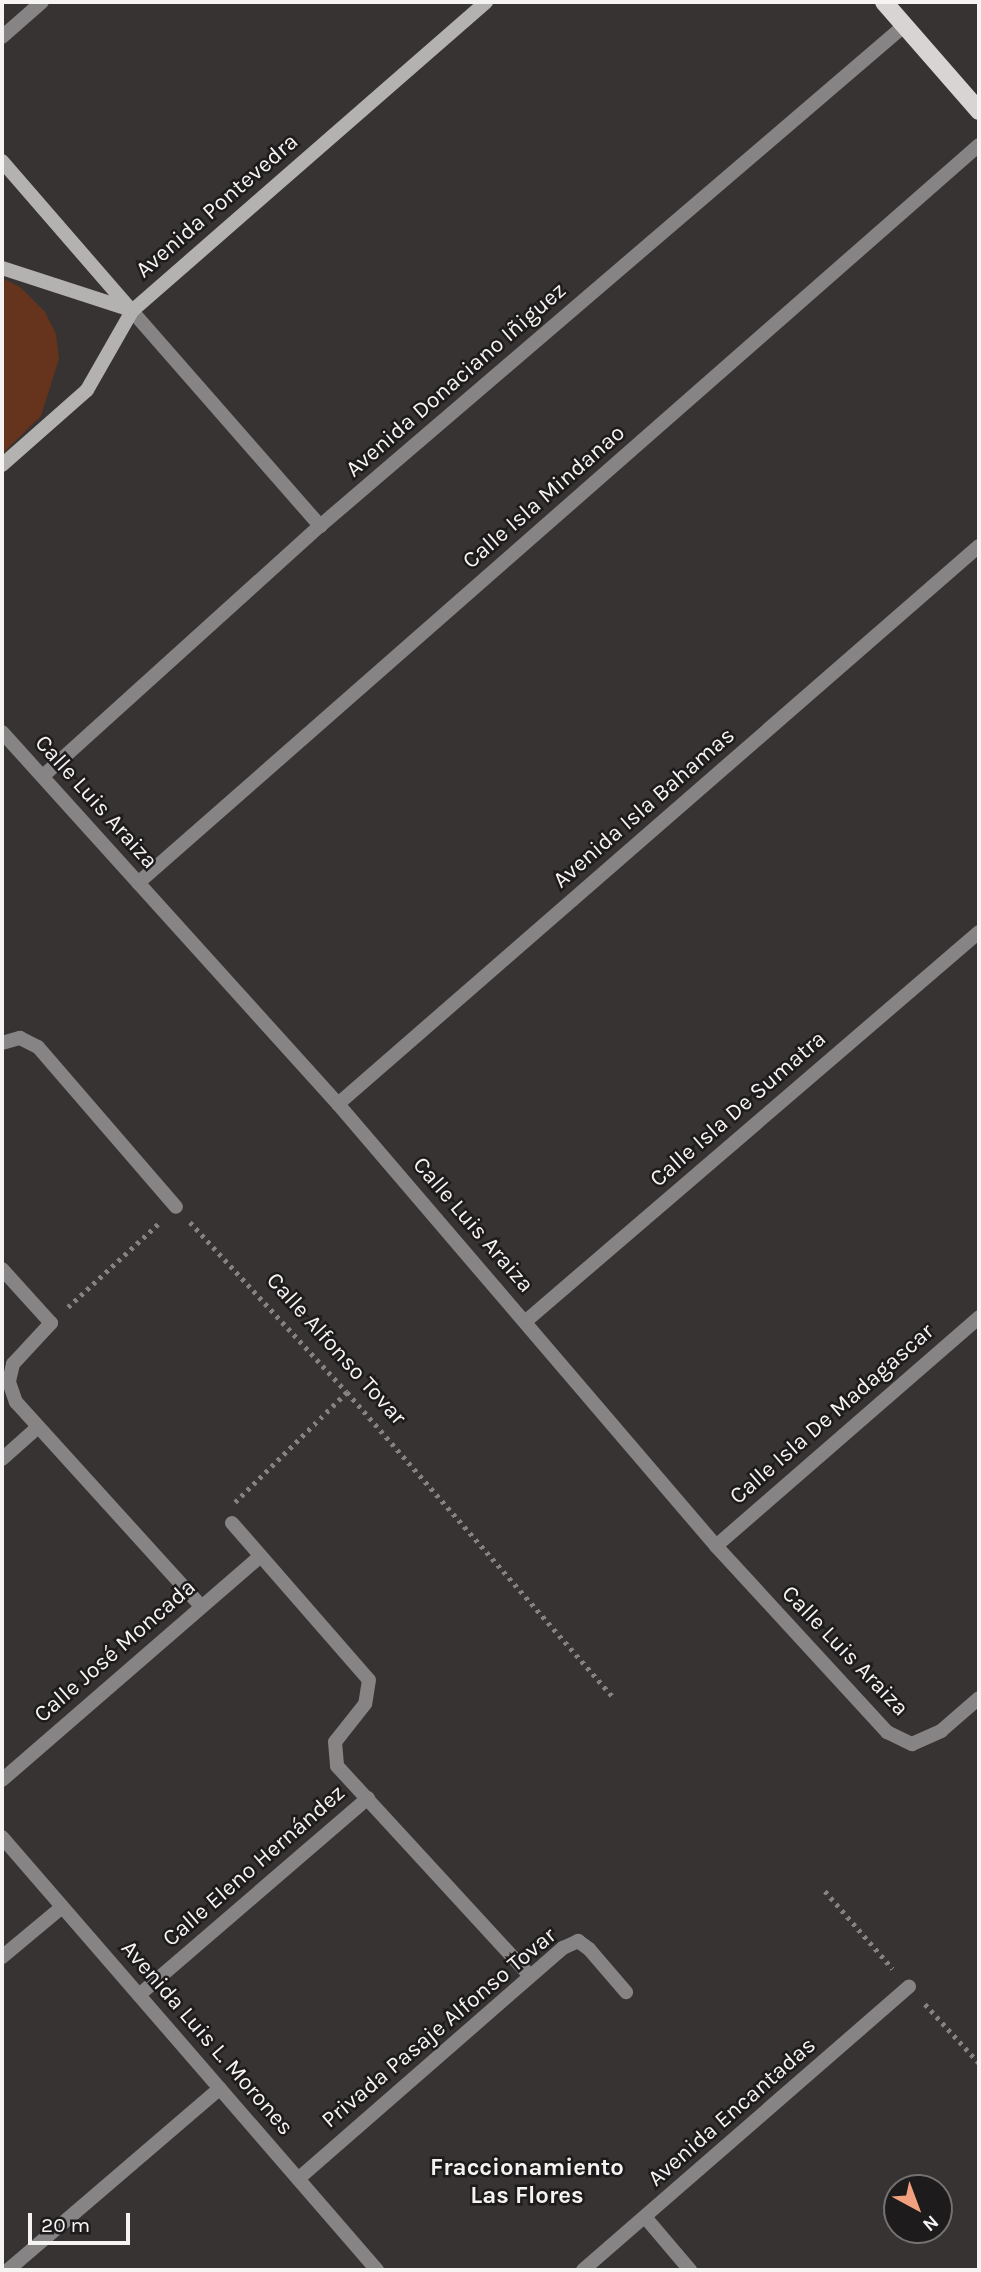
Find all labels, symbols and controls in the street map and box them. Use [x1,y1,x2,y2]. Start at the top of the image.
street label: Avenida Pontevedra [130,128,304,284]
street label: Avenida Donaciano Iñiguez [340,277,572,483]
street label: Calle Isla Mindanao [457,419,631,575]
street label: Avenida Isla Bahamas [548,722,740,894]
street label: Calle Luis Araiza [29,729,163,875]
street label: Calle Isla De Sumatra [644,1025,832,1193]
street label: Calle Luis Araiza [407,1152,539,1298]
street label: Calle Alfonso Tovar [260,1267,412,1431]
street label: Calle Isla De Madagascar [724,1318,940,1510]
street label: Calle José Moncada [29,1573,201,1729]
street label: Calle Luis Araiza [776,1580,914,1722]
street label: Calle Eleno Hernández [157,1779,351,1953]
street label: Privada Pasaje Alfonso Tovar [316,1922,562,2134]
street label: Avenida Luis L. Morones [115,1935,299,2141]
street label: Avenida Encantadas [642,2032,822,2192]
district label: Fraccionamiento Las Flores [430,2154,624,2210]
north arrow [883,2174,953,2244]
scale bar [32,2198,133,2242]
text: N [918,2211,943,2236]
text: 20 m [41,2213,90,2237]

